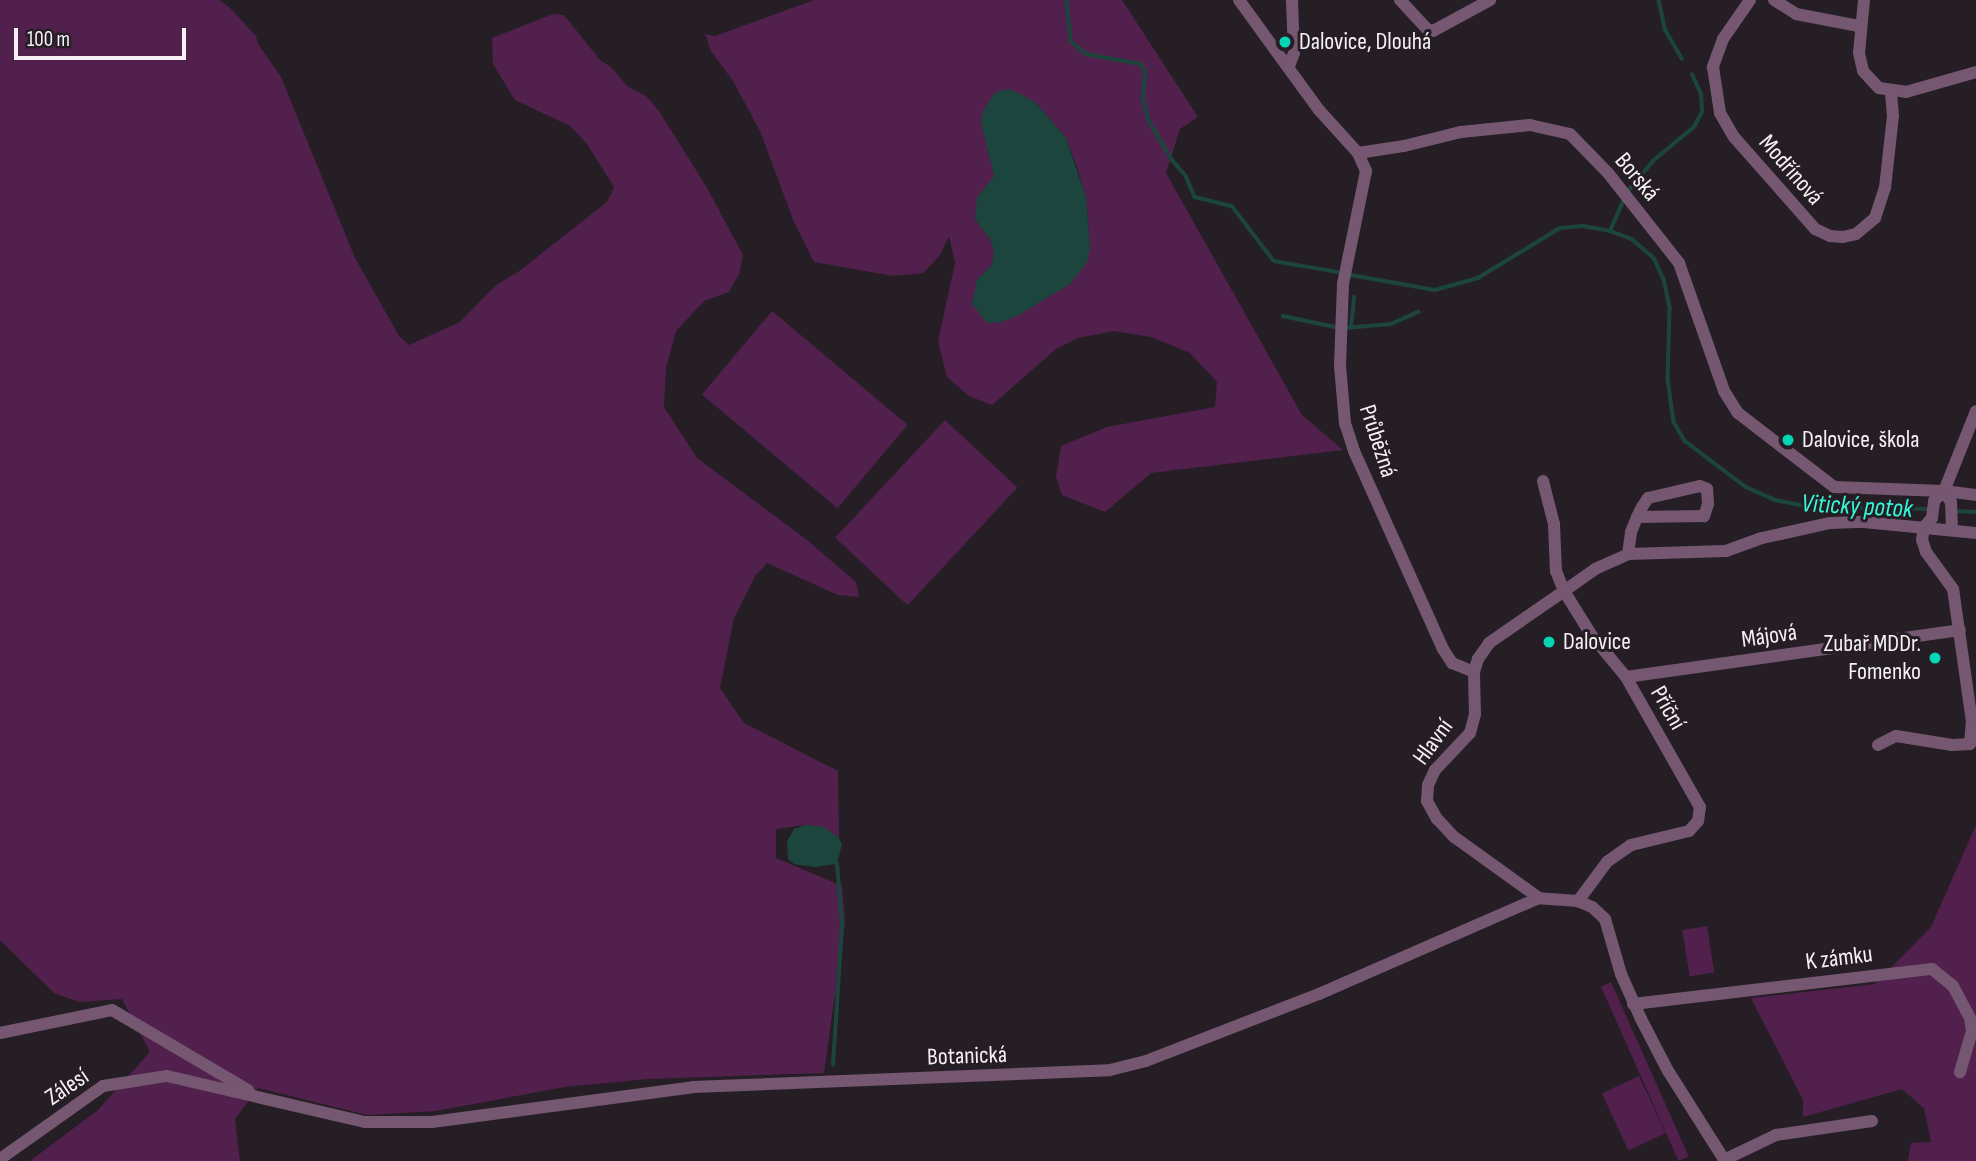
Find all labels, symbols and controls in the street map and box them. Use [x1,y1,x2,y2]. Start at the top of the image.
scale bar [18,14,189,58]
text: 100 m [27,27,70,52]
place label: Dalovice, Dlouhá [1299,28,1431,56]
marker: Dalovice, Dlouhá [1277,34,1293,50]
street label: Modřínová [1753,129,1829,211]
street label: Borská [1609,147,1665,207]
street label: Průběžná [1353,401,1403,481]
place label: Dalovice, škola [1802,426,1919,454]
marker: Dalovice, škola [1780,432,1796,448]
water label: Vitický potok [1801,489,1913,525]
street label: Májová [1739,618,1799,654]
place label: Dalovice [1563,628,1631,656]
place label: Zubař MDDr. Fomenko [1823,630,1921,686]
marker: Dalovice [1541,634,1557,650]
marker: Zubař MDDr. Fomenko [1927,650,1943,666]
street label: Příční [1644,681,1692,735]
street label: Hlavní [1407,713,1459,771]
street label: K zámku [1804,940,1874,976]
street label: Botanická [927,1040,1007,1072]
street label: Zálesí [40,1062,94,1112]

